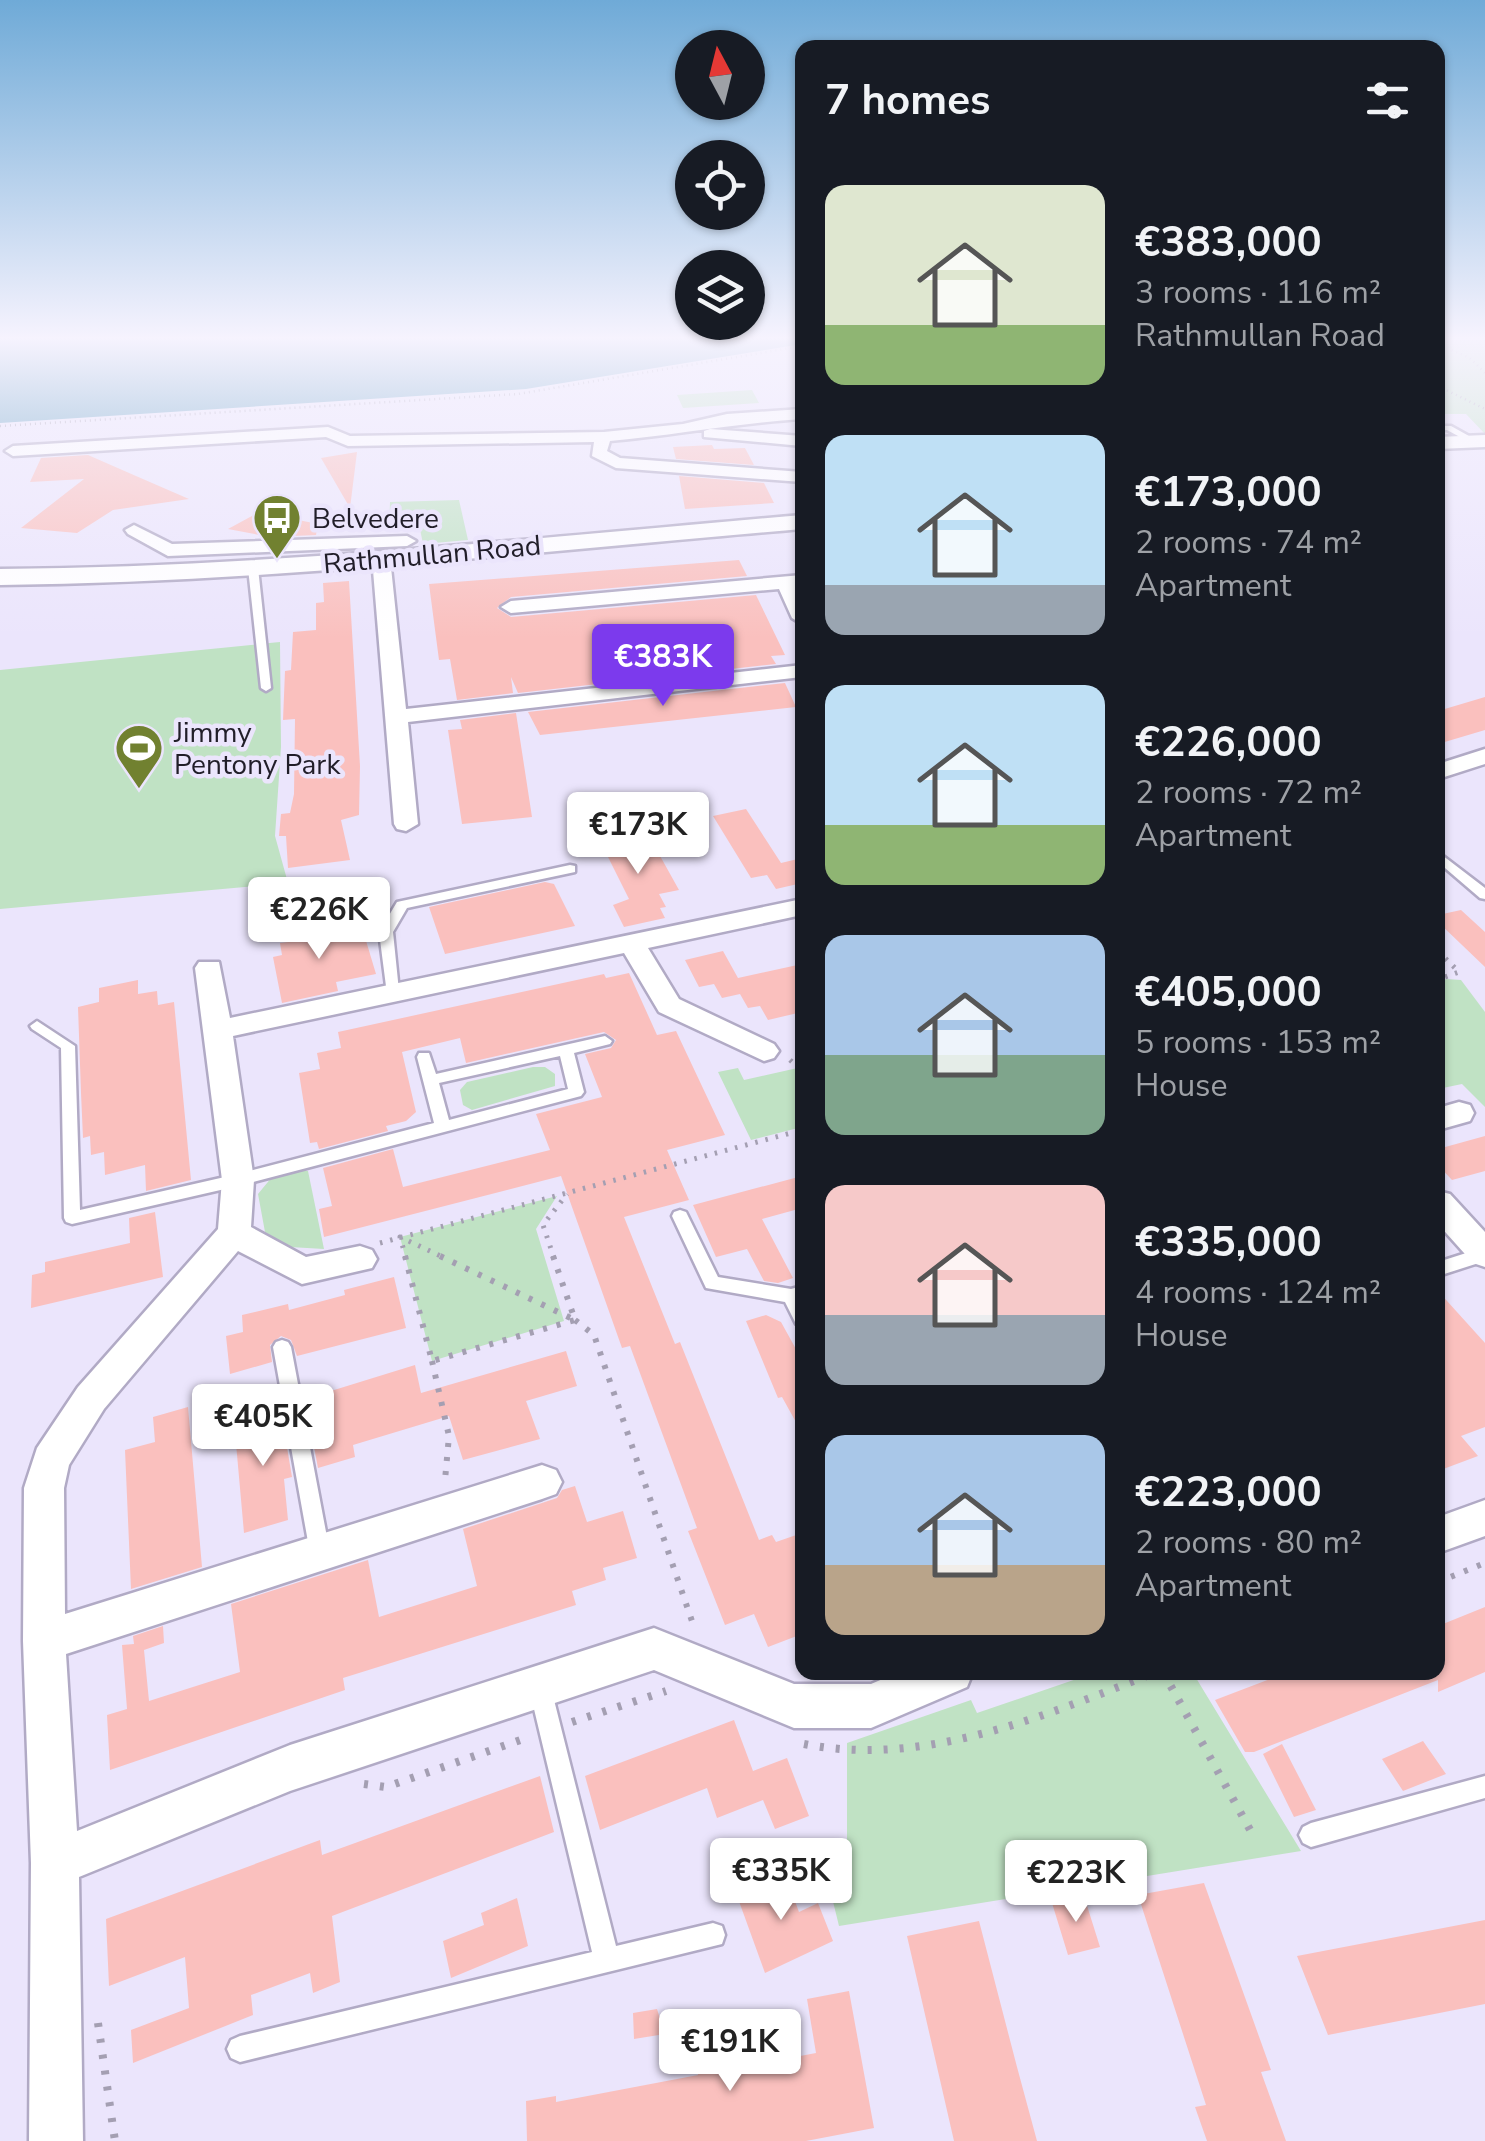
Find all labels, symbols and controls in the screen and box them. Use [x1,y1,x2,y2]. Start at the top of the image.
north arrow [675,30,765,120]
map controls [675,30,765,340]
text: 7 homes [825,72,990,129]
icon: filters [1360,73,1415,128]
button: locate [675,140,765,230]
text: €383,000 [1135,214,1322,271]
icon: home [905,225,1025,345]
button: layers [675,250,765,340]
text: 3 rooms · 116 m² [1135,271,1381,314]
text: Rathmullan Road [1135,314,1385,357]
text: €173,000 [1135,464,1322,521]
icon: home [905,475,1025,595]
bus stop icon: Belvedere [251,492,303,560]
place label: Belvedere [312,500,439,538]
text: 2 rooms · 74 m² [1135,521,1362,564]
street label: Rathmullan Road [322,527,543,583]
text: Apartment [1135,564,1291,607]
pin: €383K [593,624,733,709]
text: €383K [614,635,712,678]
place label: Jimmy Pentony Park [173,714,341,784]
text: €226,000 [1135,714,1322,771]
sports icon: Jimmy Pentony Park [113,722,165,790]
icon: home [905,725,1025,845]
text: 2 rooms · 72 m² [1135,771,1362,814]
pin: €173K [568,792,708,877]
text: €173K [589,803,687,846]
text: Apartment [1135,814,1291,857]
pin: €226K [249,877,389,962]
text: €226K [270,888,368,931]
text: €405,000 [1135,964,1322,1021]
icon: home [905,975,1025,1095]
text: 5 rooms · 153 m² [1135,1021,1381,1064]
text: House [1135,1064,1228,1107]
text: €335,000 [1135,1214,1322,1271]
icon: home [905,1225,1025,1345]
text: 4 rooms · 124 m² [1135,1271,1381,1314]
text: House [1135,1314,1228,1357]
pin: €405K [193,1384,333,1469]
text: €405K [214,1395,312,1438]
text: €223,000 [1135,1464,1322,1521]
icon: home [905,1475,1025,1595]
text: 2 rooms · 80 m² [1135,1521,1362,1564]
text: Apartment [1135,1564,1291,1607]
pin: €335K [711,1838,851,1923]
pin: €223K [1006,1840,1146,1925]
text: €335K [732,1849,830,1892]
text: €223K [1027,1851,1125,1894]
pin: €191K [660,2009,800,2094]
text: €191K [681,2020,779,2063]

